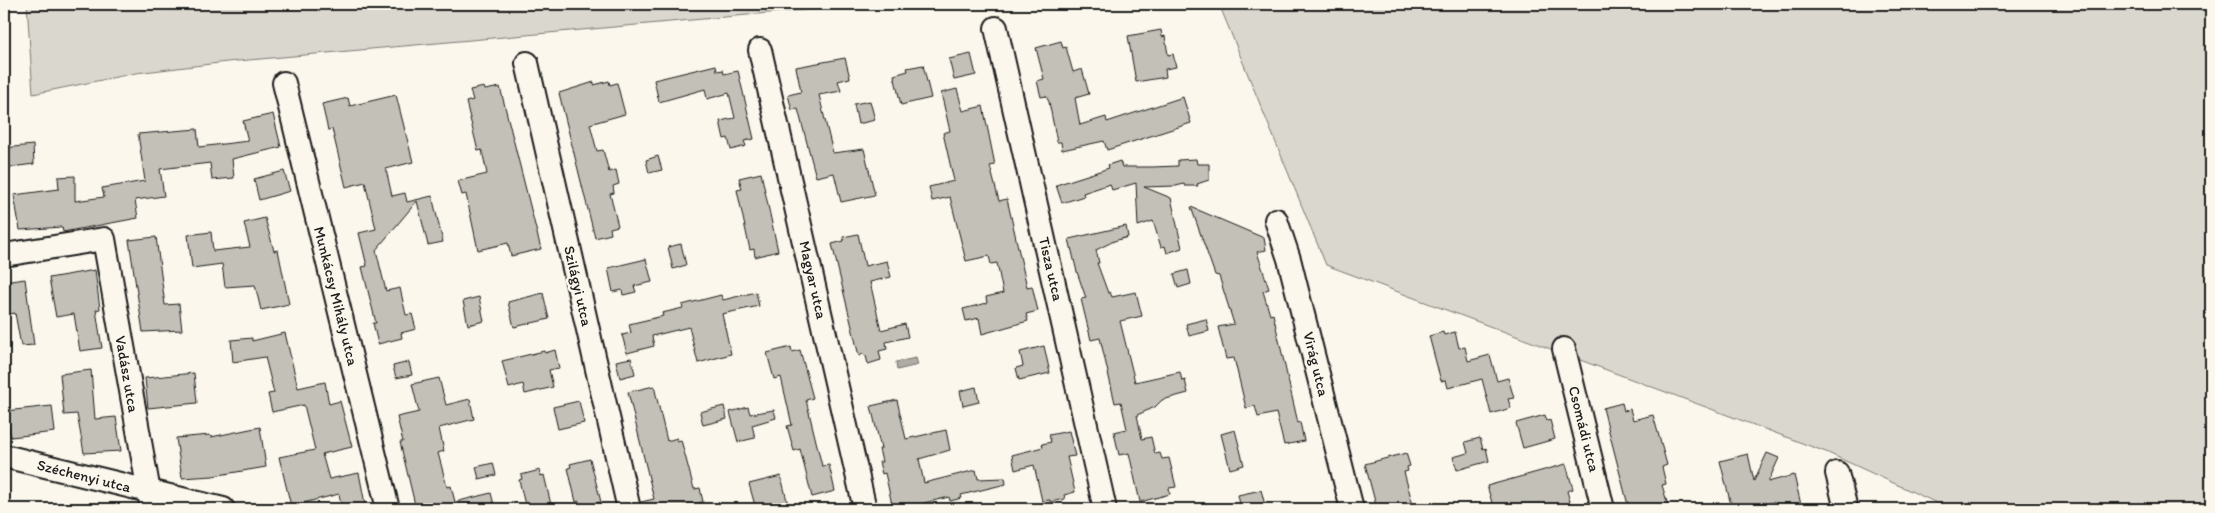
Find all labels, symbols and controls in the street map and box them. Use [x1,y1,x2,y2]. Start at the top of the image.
street label: Munkácsy Mihály utca [310,224,362,368]
street label: Tisza utca [1035,235,1067,303]
street label: Magyar utca [795,239,831,321]
street label: Szilágyi utca [560,244,596,328]
street label: Virág utca [1299,330,1333,398]
street label: Vadász utca [111,334,143,414]
street label: Csomádi utca [1565,384,1603,474]
street label: Széchenyi utca [35,456,133,496]

